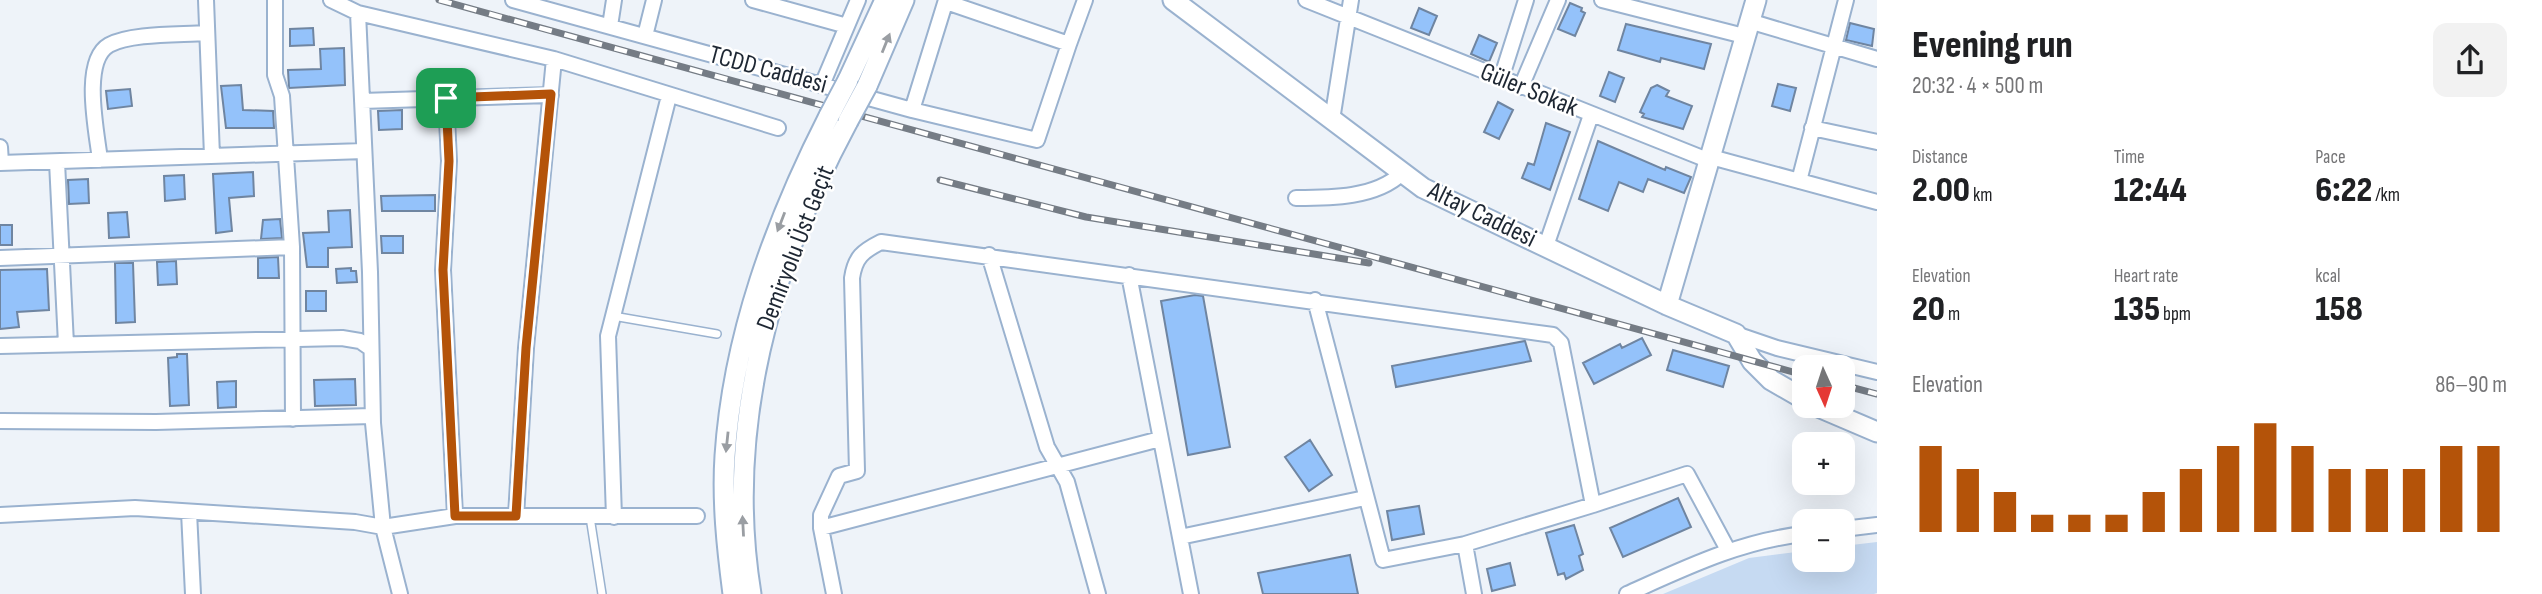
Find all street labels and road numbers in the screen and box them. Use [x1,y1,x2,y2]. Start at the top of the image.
street label: TCDD Caddesi [706,39,830,101]
street label: Güler Sokak [1476,56,1582,124]
street label: Demiryolu Üst Geçit [750,161,842,335]
street label: Altay Caddesi [1422,175,1541,254]

